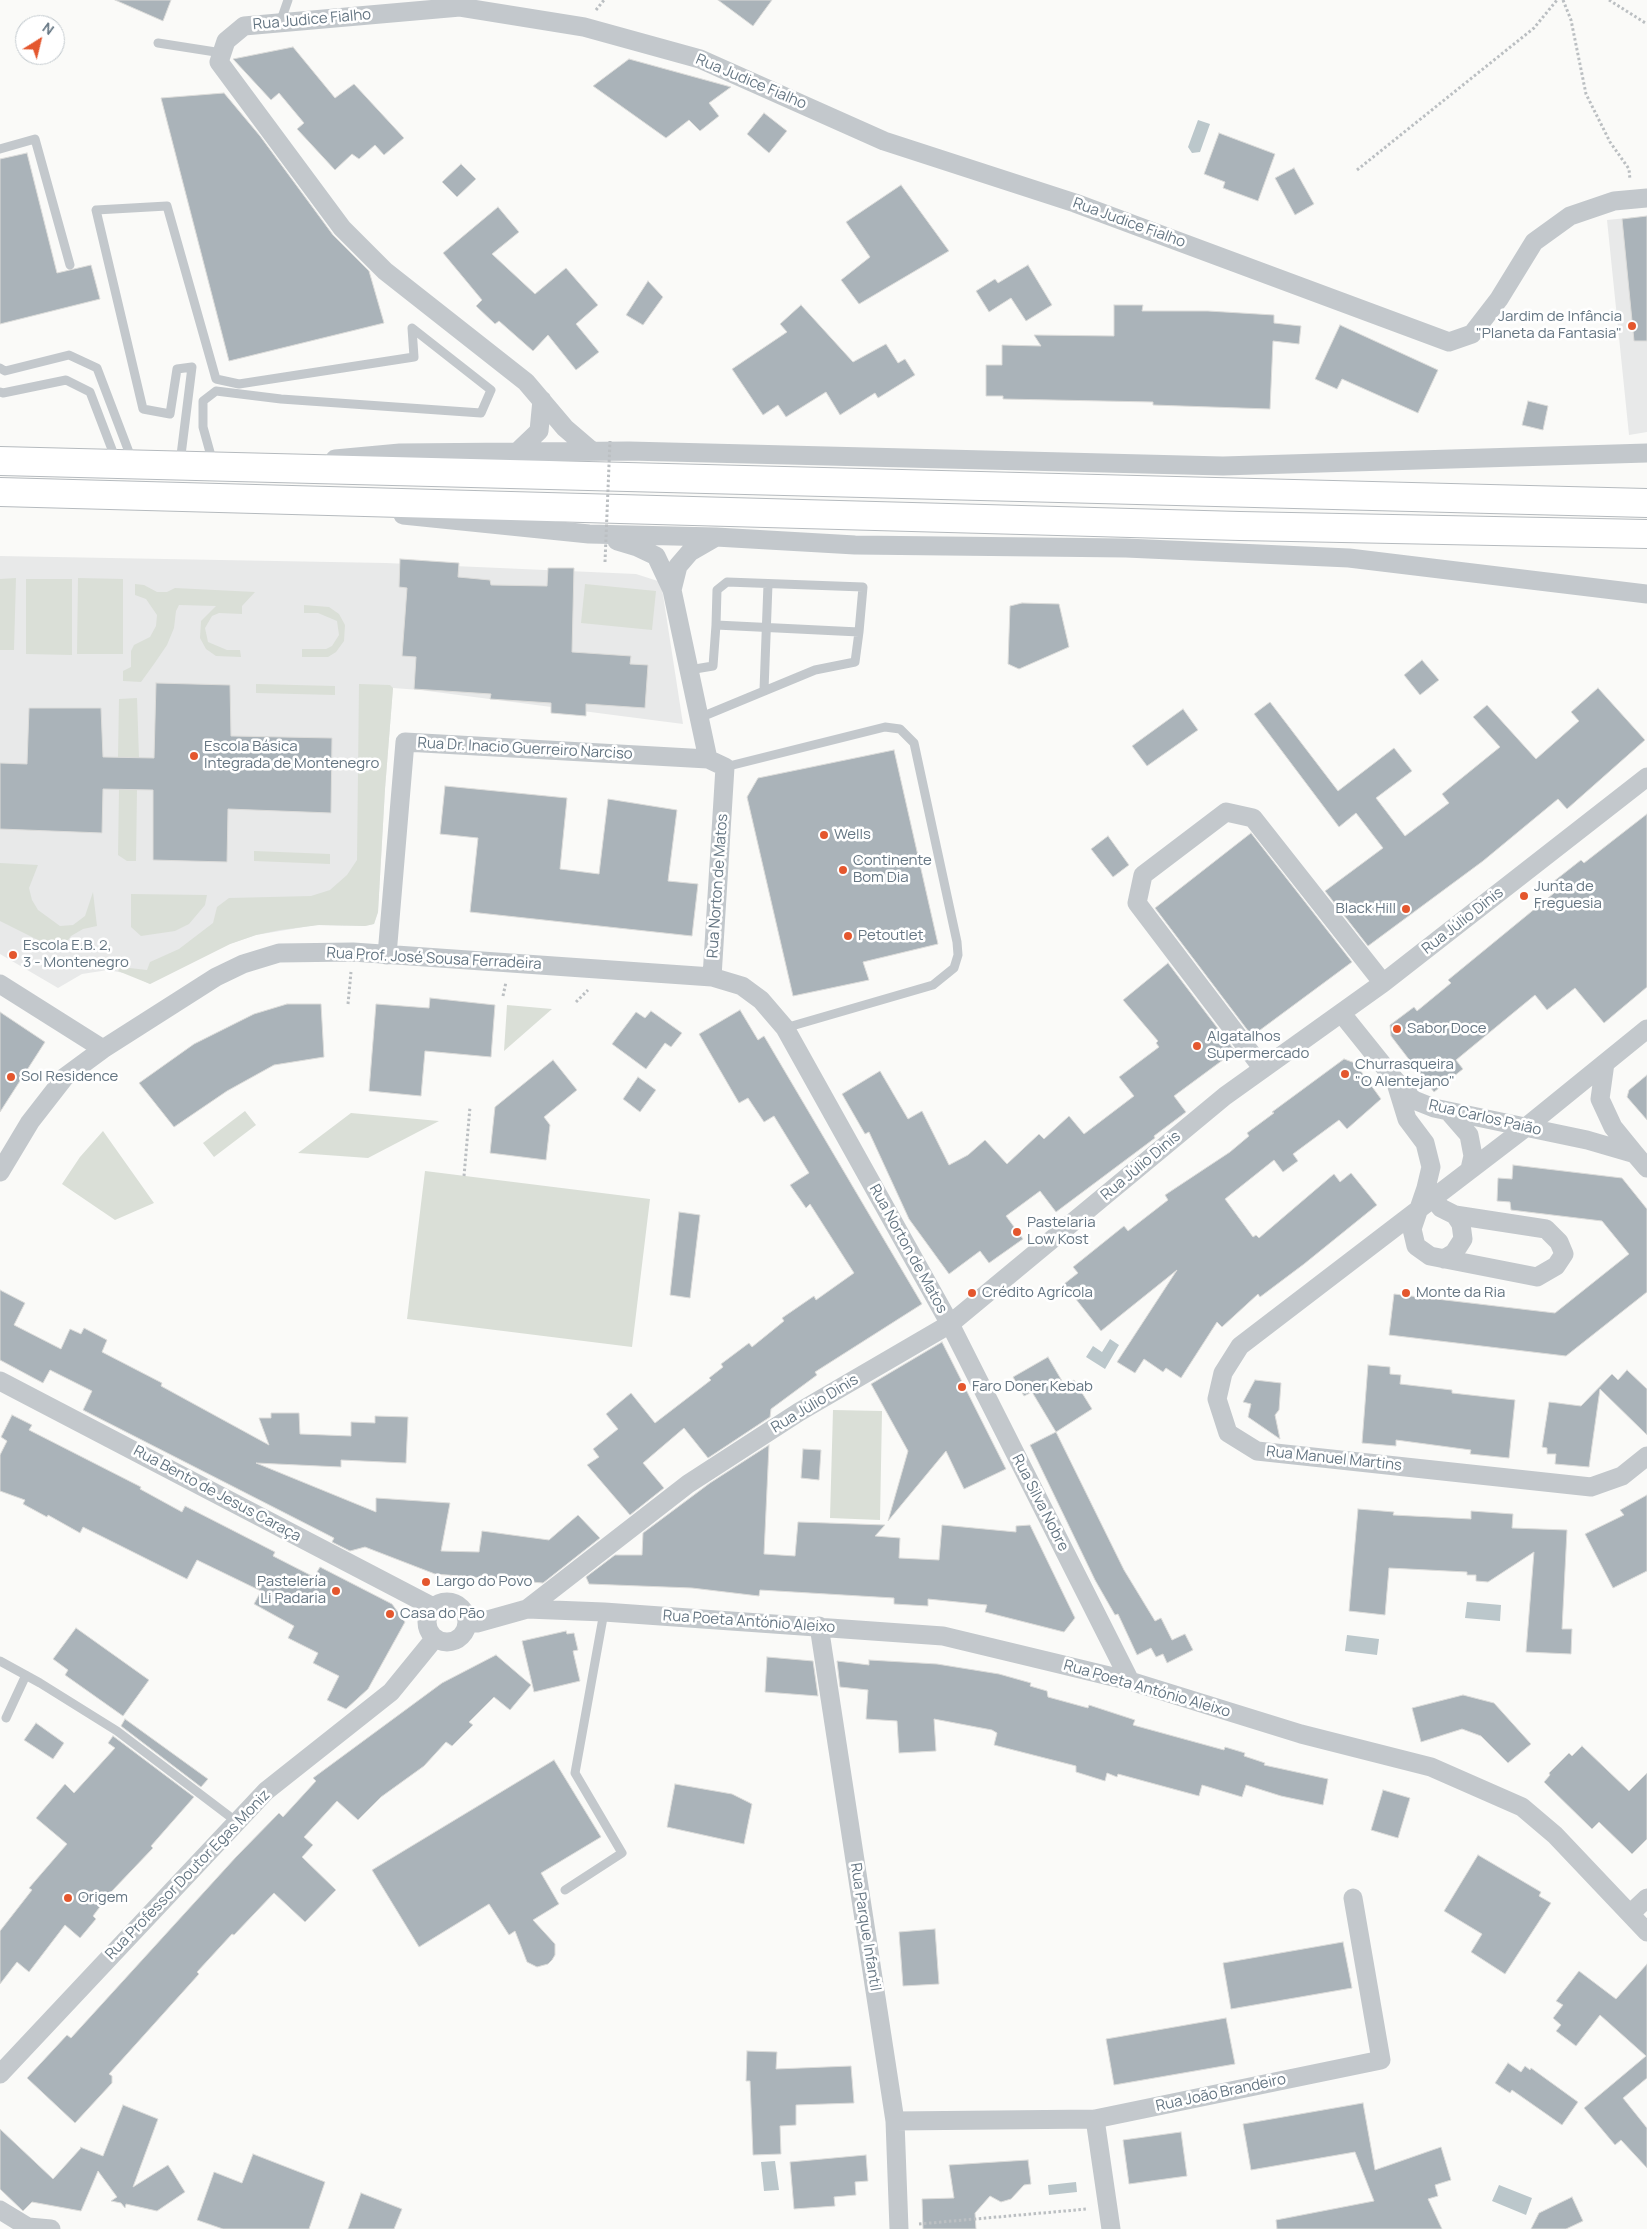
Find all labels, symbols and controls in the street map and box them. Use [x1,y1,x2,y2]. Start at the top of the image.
street label: Rua Judice Fialho [252,6,372,34]
north arrow [15,15,65,65]
text: N [39,18,58,39]
street label: Rua Judice Fialho [693,51,809,113]
street label: Rua Judice Fialho [1070,194,1188,252]
place label: Jardim de Infância "Planeta da Fantasia" [1476,308,1622,343]
marker: Jardim de Infância "Planeta da Fantasia" [1626,320,1638,332]
street label: Rua Dr. Inacio Guerreiro Narciso [417,734,633,764]
place label: Escola Básica Integrada de Montenegro [204,738,379,773]
marker: Escola Básica Integrada de Montenegro [188,750,200,762]
street label: Rua Norton de Matos [704,813,732,959]
place label: Wells [834,826,871,844]
marker: Wells [818,829,830,841]
place label: Continente Bom Dia [853,852,932,887]
marker: Continente Bom Dia [837,864,849,876]
place label: Junta de Freguesia [1534,878,1602,913]
street label: Rua Júlio Dinis [1419,884,1507,958]
marker: Junta de Freguesia [1518,890,1530,902]
place label: Black Hill [1335,900,1396,918]
marker: Black Hill [1400,903,1412,915]
place label: Petoutlet [858,927,924,945]
marker: Petoutlet [842,930,854,942]
place label: Escola E.B. 2, 3 - Montenegro [23,937,129,972]
street label: Rua Prof. José Sousa Ferradeira [326,944,542,974]
marker: Escola E.B. 2, 3 - Montenegro [7,949,19,961]
place label: Sabor Doce [1407,1020,1487,1038]
marker: Sabor Doce [1391,1023,1403,1035]
place label: Algatalhos Supermercado [1207,1028,1309,1063]
marker: Algatalhos Supermercado [1191,1040,1203,1052]
place label: Churrasqueira "O Alentejano" [1355,1056,1455,1091]
place label: Sol Residence [21,1068,118,1086]
marker: Churrasqueira "O Alentejano" [1339,1068,1351,1080]
marker: Sol Residence [5,1071,17,1083]
street label: Rua Carlos Paião [1427,1096,1543,1140]
street label: Rua Júlio Dinis [1098,1128,1184,1204]
street label: Rua Norton de Matos [865,1181,951,1317]
place label: Pastelaria Low Kost [1027,1214,1095,1249]
marker: Pastelaria Low Kost [1011,1226,1023,1238]
place label: Crédito Agrícola [982,1284,1093,1302]
place label: Monte da Ria [1416,1284,1505,1302]
marker: Crédito Agrícola [966,1287,978,1299]
marker: Monte da Ria [1400,1287,1412,1299]
street label: Rua Júlio Dinis [768,1371,862,1437]
place label: Faro Doner Kebab [972,1378,1093,1396]
marker: Faro Doner Kebab [956,1381,968,1393]
street label: Rua Bento de Jesus Caraça [130,1442,304,1546]
street label: Rua Manuel Martins [1265,1443,1403,1475]
street label: Rua Silva Nobre [1008,1451,1072,1555]
place label: Pastelería Li Padaria [257,1573,326,1608]
place label: Largo do Povo [436,1573,532,1591]
marker: Largo do Povo [420,1576,432,1588]
marker: Pastelería Li Padaria [330,1585,342,1597]
place label: Casa do Pão [400,1605,485,1623]
street label: Rua Poeta António Aleixo [662,1607,836,1637]
marker: Casa do Pão [384,1608,396,1620]
street label: Rua Poeta António Aleixo [1062,1657,1232,1721]
street label: Rua Professor Doutor Egas Moniz [102,1786,274,1964]
street label: Rua Parque Infantil [846,1862,884,1992]
place label: Origem [78,1889,128,1907]
marker: Origem [62,1892,74,1904]
street label: Rua João Brandeiro [1154,2070,1288,2116]

